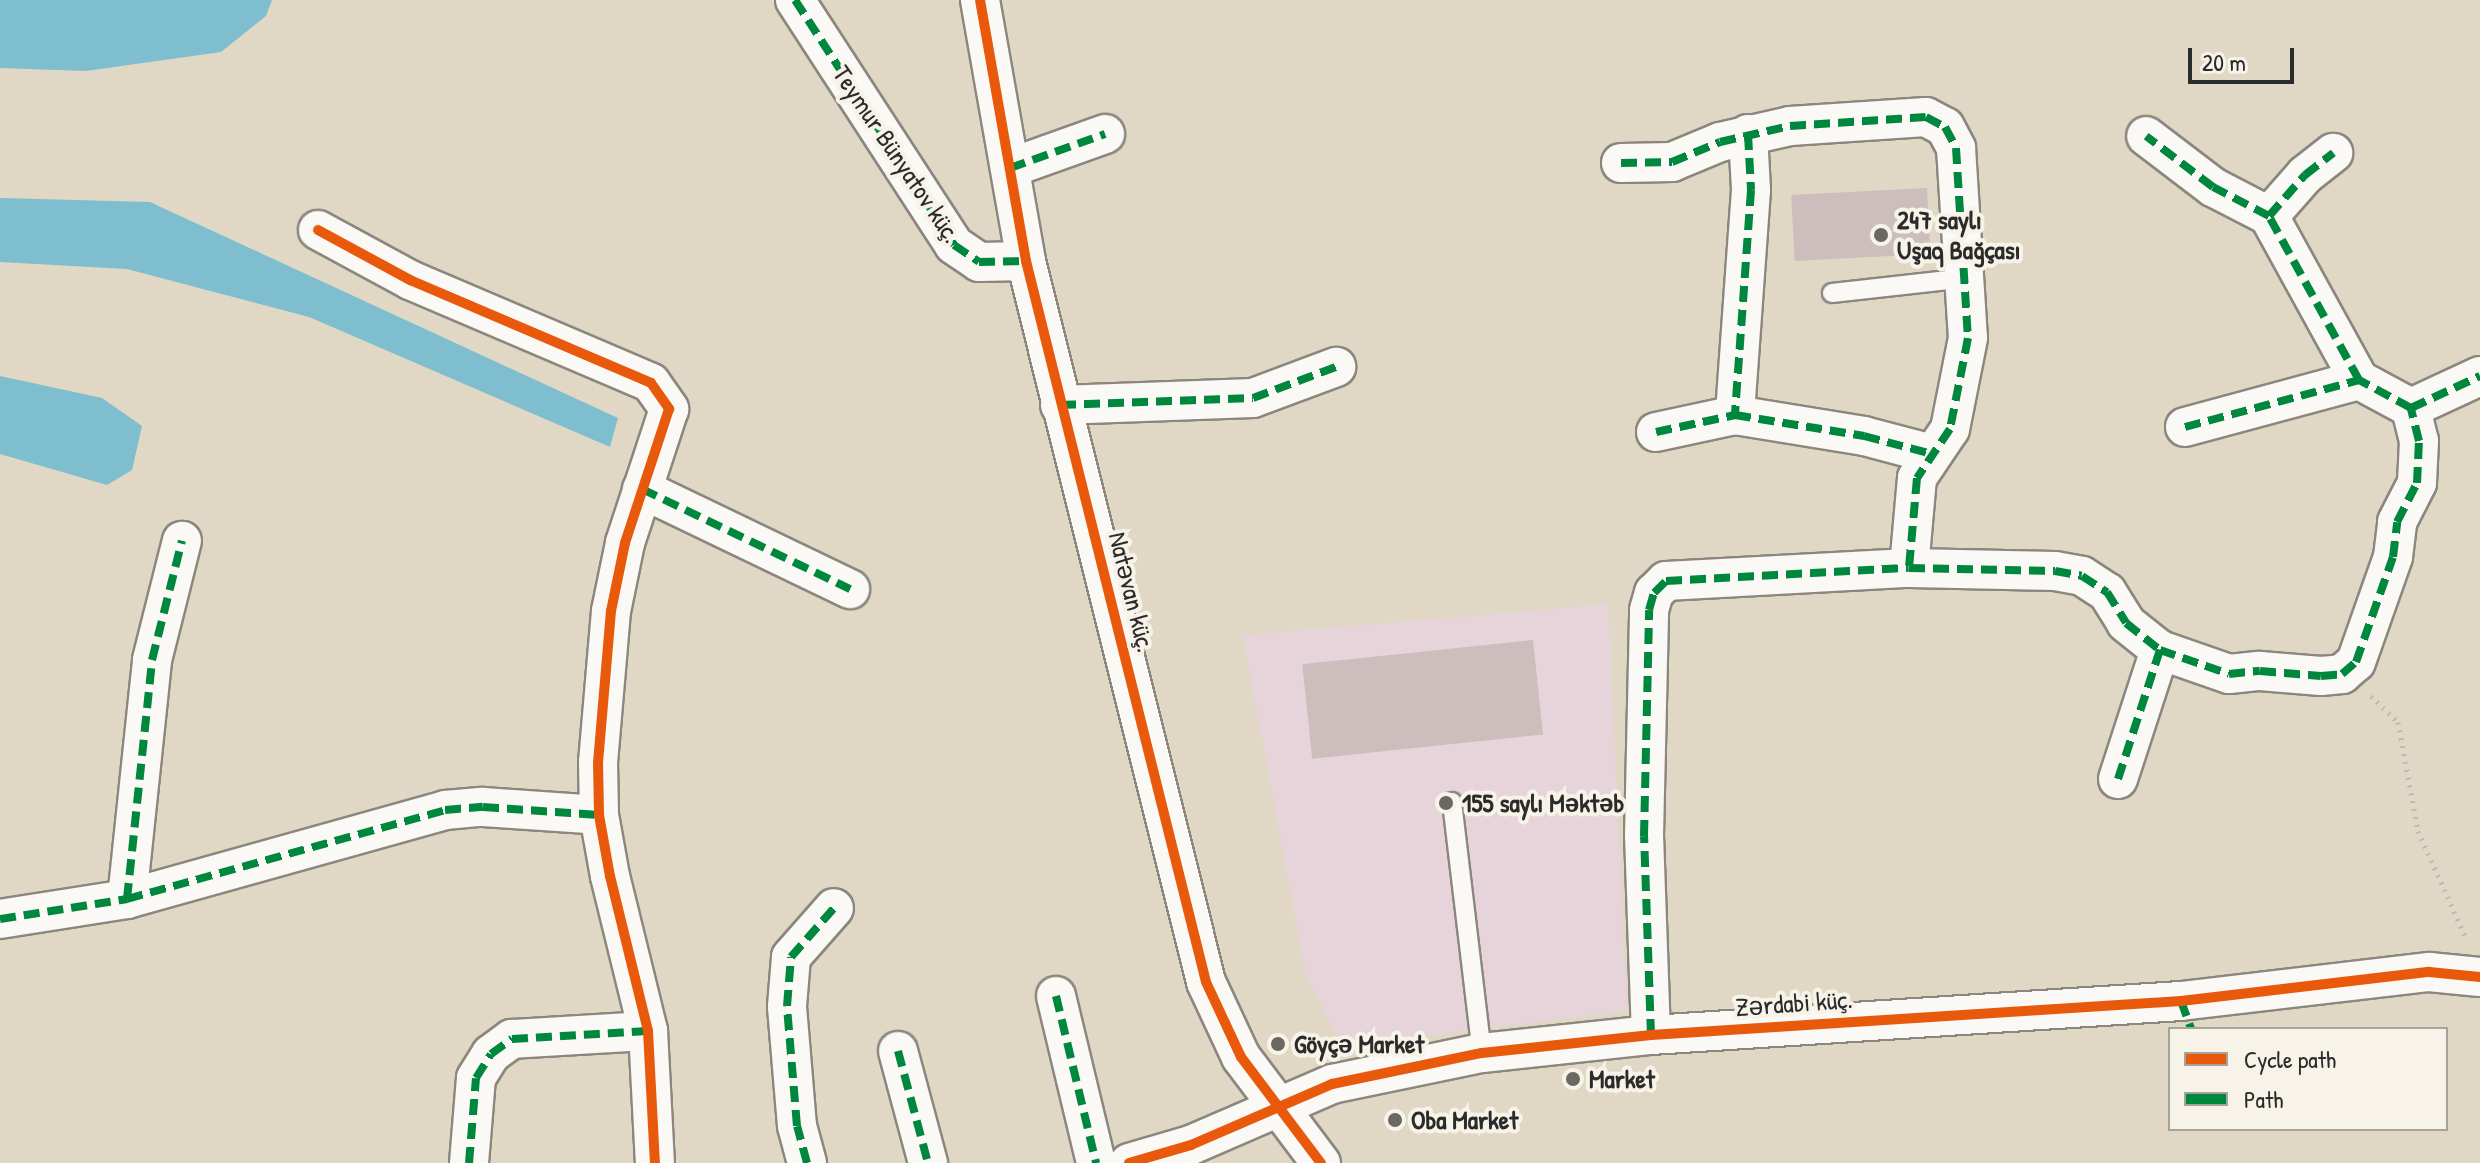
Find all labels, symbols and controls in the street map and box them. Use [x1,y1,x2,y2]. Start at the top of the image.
scale bar [2192,32,2298,82]
text: 20 m [2202,46,2246,78]
street label: Teymur Bünyatov küç. [826,60,968,248]
place label: 247 saylı Uşaq Bağçası [1897,204,2021,266]
marker: 247 saylı Uşaq Bağçası [1872,226,1890,244]
street label: Natəvan küç. [1102,529,1162,655]
place label: 155 saylı Məktəb [1462,787,1624,819]
marker: 155 saylı Məktəb [1437,794,1455,812]
street label: Zərdabi küç. [1734,983,1854,1023]
legend [2168,1027,2448,1131]
place label: Göyçə Market [1294,1028,1424,1060]
marker: Göyçə Market [1269,1035,1287,1053]
text: Cycle path [2244,1043,2336,1075]
place label: Market [1589,1063,1655,1095]
marker: Market [1564,1070,1582,1088]
text: Path [2244,1083,2283,1115]
place label: Oba Market [1411,1104,1518,1136]
marker: Oba Market [1386,1111,1404,1129]

